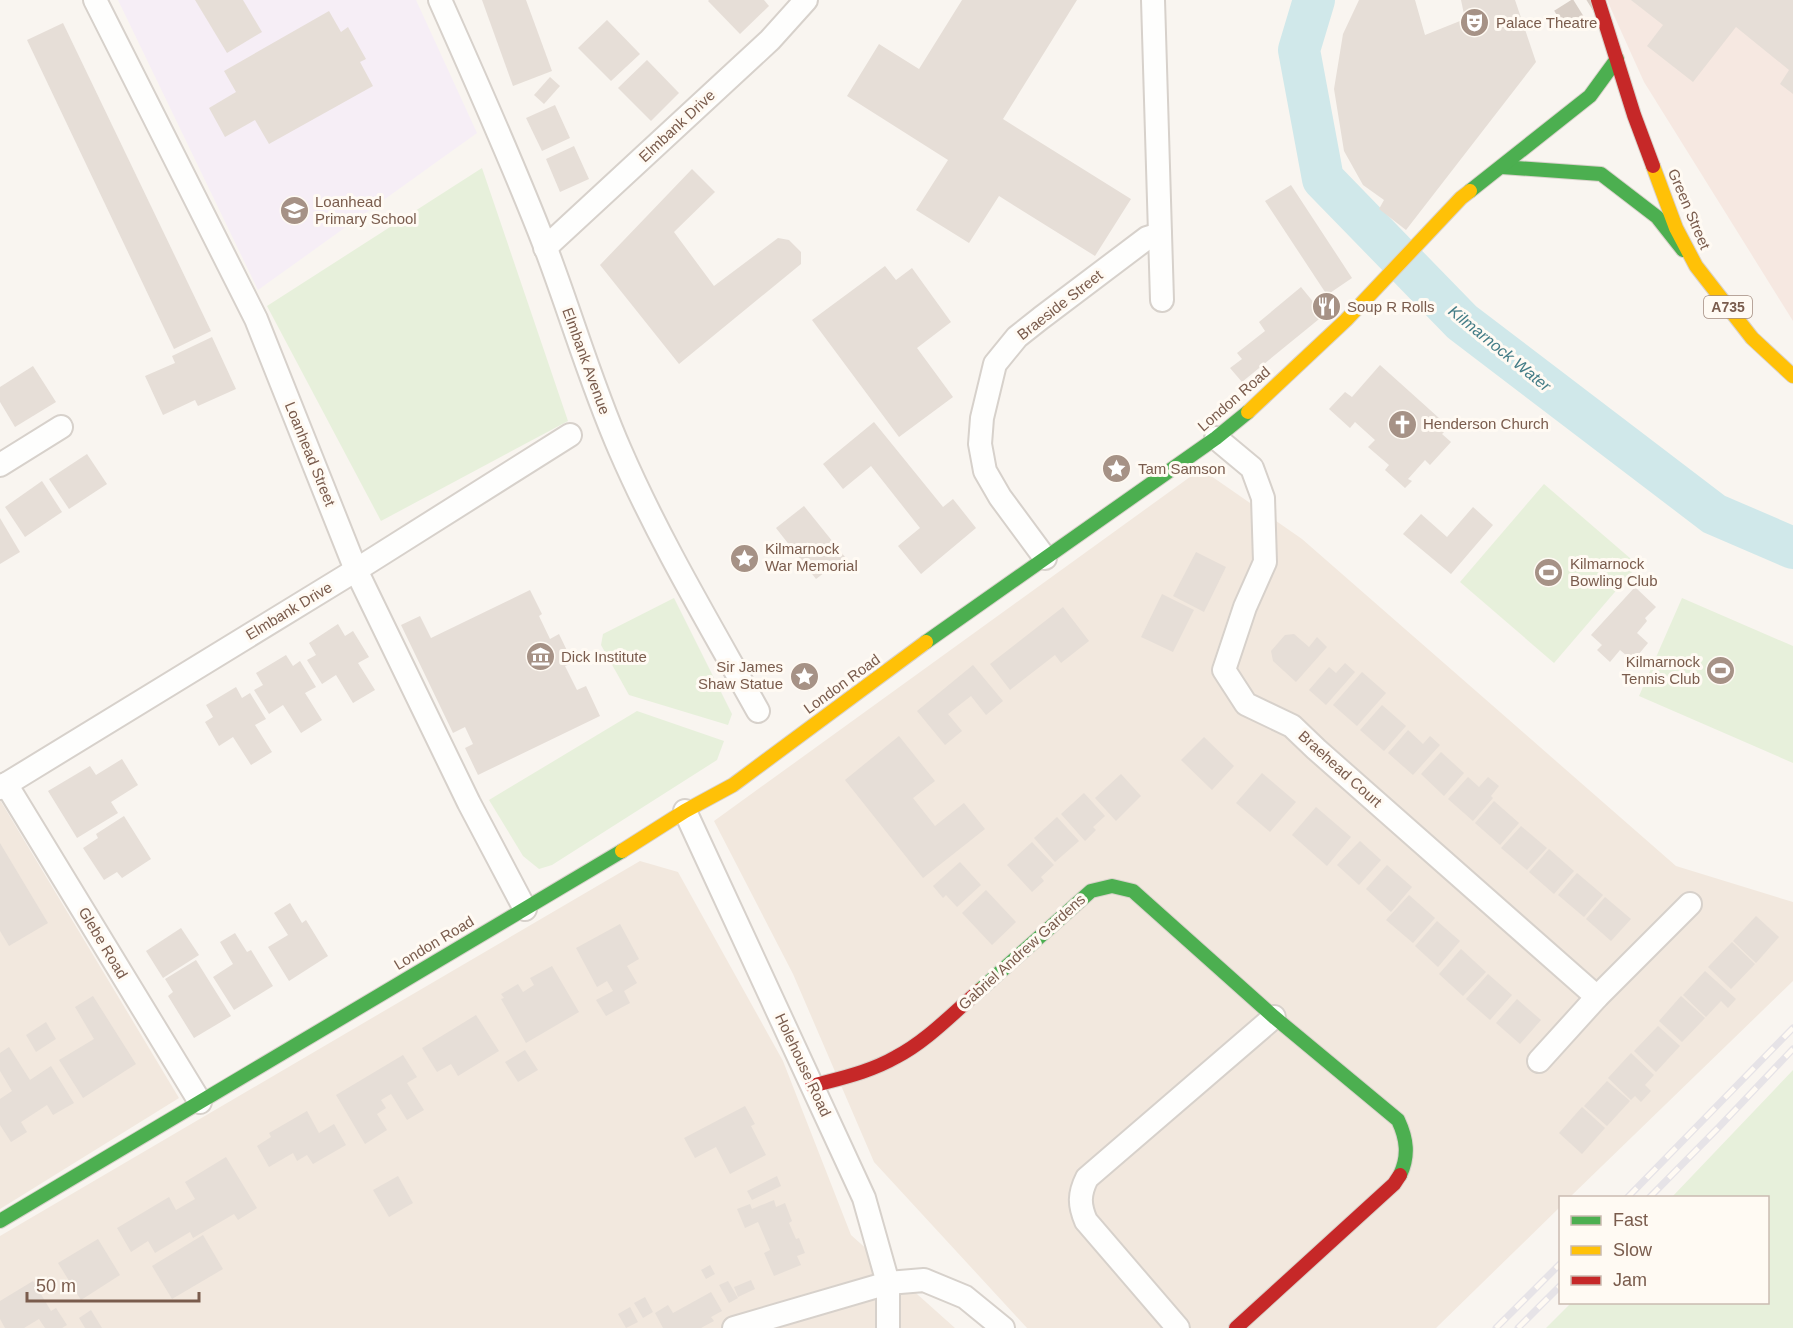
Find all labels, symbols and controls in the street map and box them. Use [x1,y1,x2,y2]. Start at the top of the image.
theatre icon: Palace Theatre [1459,7,1491,39]
place label: Palace Theatre [1496,14,1597,31]
street label: Elmbank Drive [635,86,718,165]
street label: Green Street [1665,166,1714,252]
place label: Loanhead Primary School [315,193,417,227]
school or university icon: Loanhead Primary School [278,195,310,227]
street label: Braeside Street [1014,266,1106,343]
restaurant icon: Soup R Rolls [1310,291,1342,323]
road number: A735 [1704,296,1752,318]
place label: Soup R Rolls [1347,298,1435,315]
water label: Kilmarnock Water [1445,302,1554,395]
street label: Elmbank Avenue [559,305,614,417]
street label: London Road [1194,363,1273,435]
street label: Loanhead Street [282,399,339,509]
church icon: Henderson Church [1386,408,1418,440]
place label: Henderson Church [1423,415,1549,432]
place icon: Tam Samson [1101,453,1133,485]
place label: Tam Samson [1138,460,1226,477]
place label: Kilmarnock War Memorial [765,540,858,574]
place icon: Kilmarnock War Memorial [728,542,760,574]
place label: Kilmarnock Bowling Club [1570,555,1658,589]
sports icon: Kilmarnock Bowling Club [1533,557,1565,589]
street label: Elmbank Drive [243,578,335,643]
museum icon: Dick Institute [524,641,556,673]
place label: Dick Institute [561,648,647,665]
street label: London Road [800,650,883,717]
place label: Kilmarnock Tennis Club [1622,653,1700,687]
sports icon: Kilmarnock Tennis Club [1705,655,1737,687]
place label: Sir James Shaw Statue [698,658,783,692]
place icon: Sir James Shaw Statue [788,660,820,692]
street label: Braehead Court [1295,727,1386,811]
street label: Gabriel Andrew Gardens [955,890,1088,1013]
street label: Glebe Road [76,904,131,981]
street label: London Road [391,912,477,973]
street label: Holehouse Road [772,1011,835,1119]
legend [1559,1196,1769,1304]
text: Fast [1613,1210,1648,1230]
text: Slow [1613,1240,1653,1260]
scale bar [27,1265,200,1303]
text: Jam [1613,1270,1647,1290]
text: 50 m [36,1276,76,1296]

